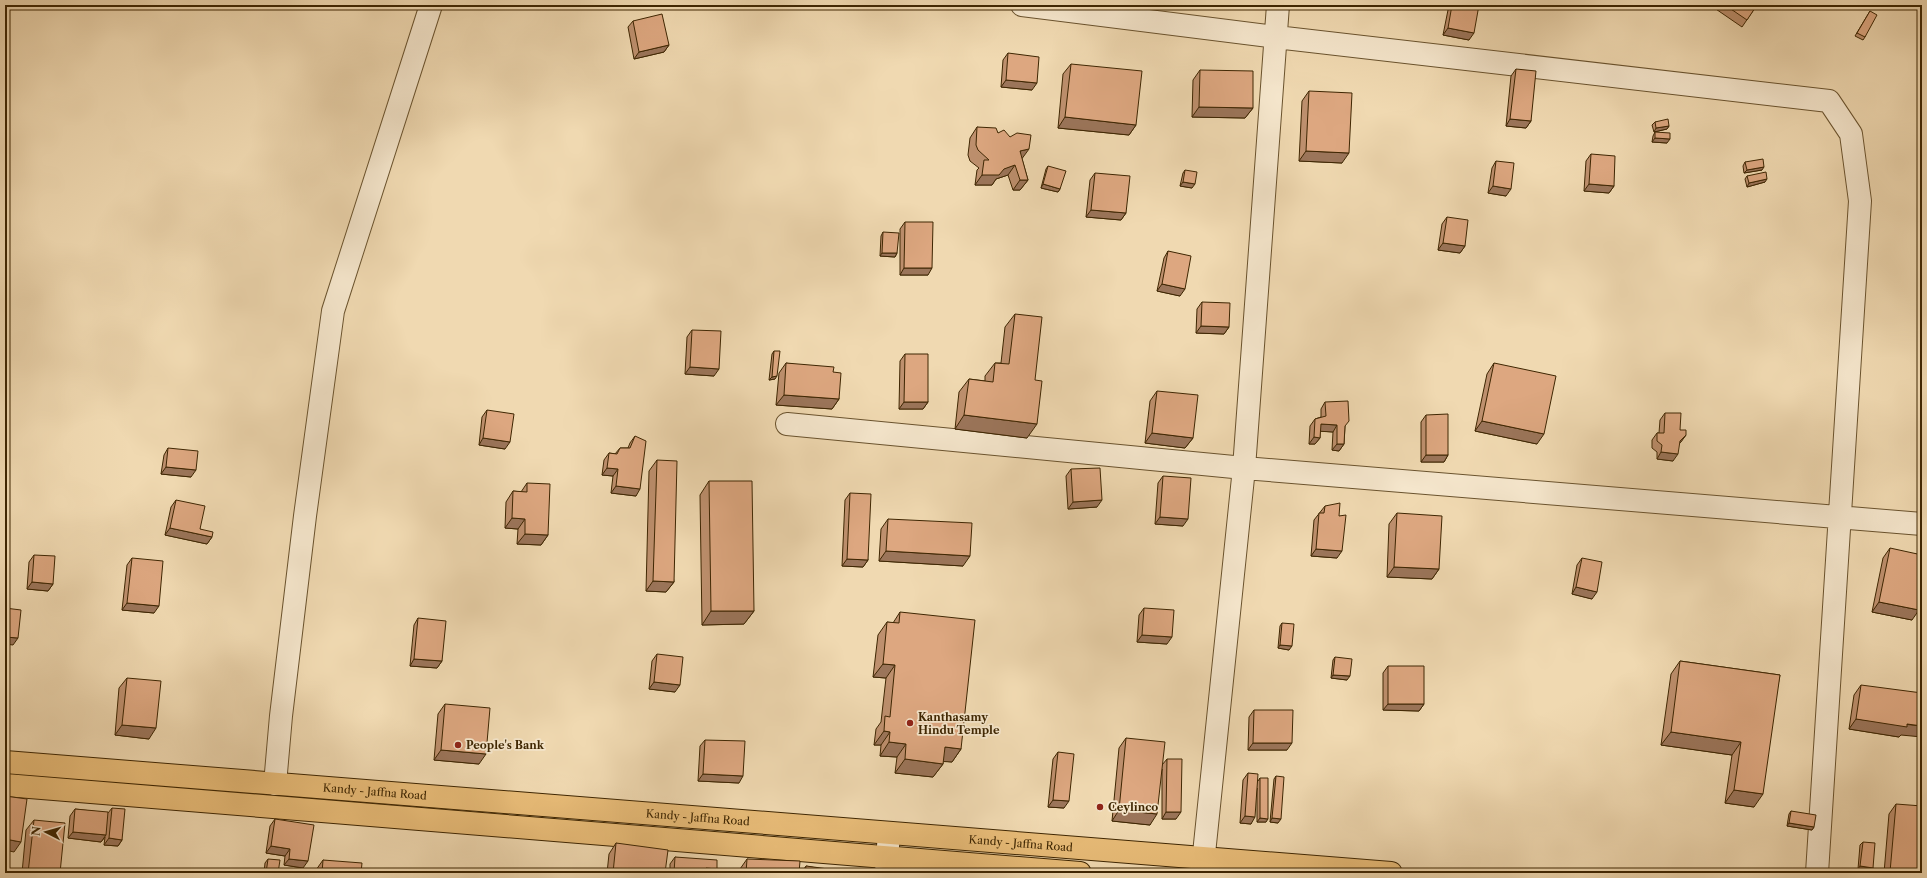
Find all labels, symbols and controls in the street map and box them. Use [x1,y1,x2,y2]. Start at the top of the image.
place label: Kanthasamy Hindu Temple [918,710,1000,737]
marker: Kanthasamy Hindu Temple [905,718,915,728]
place label: People's Bank [466,738,545,752]
marker: People's Bank [453,740,463,750]
street label: Kandy - Jaffna Road [322,780,428,803]
place label: Ceylinco [1108,800,1158,814]
marker: Ceylinco [1095,802,1105,812]
street label: Kandy - Jaffna Road [645,806,751,829]
north arrow [26,812,66,852]
text: N [29,825,44,836]
street label: Kandy - Jaffna Road [968,832,1074,855]

